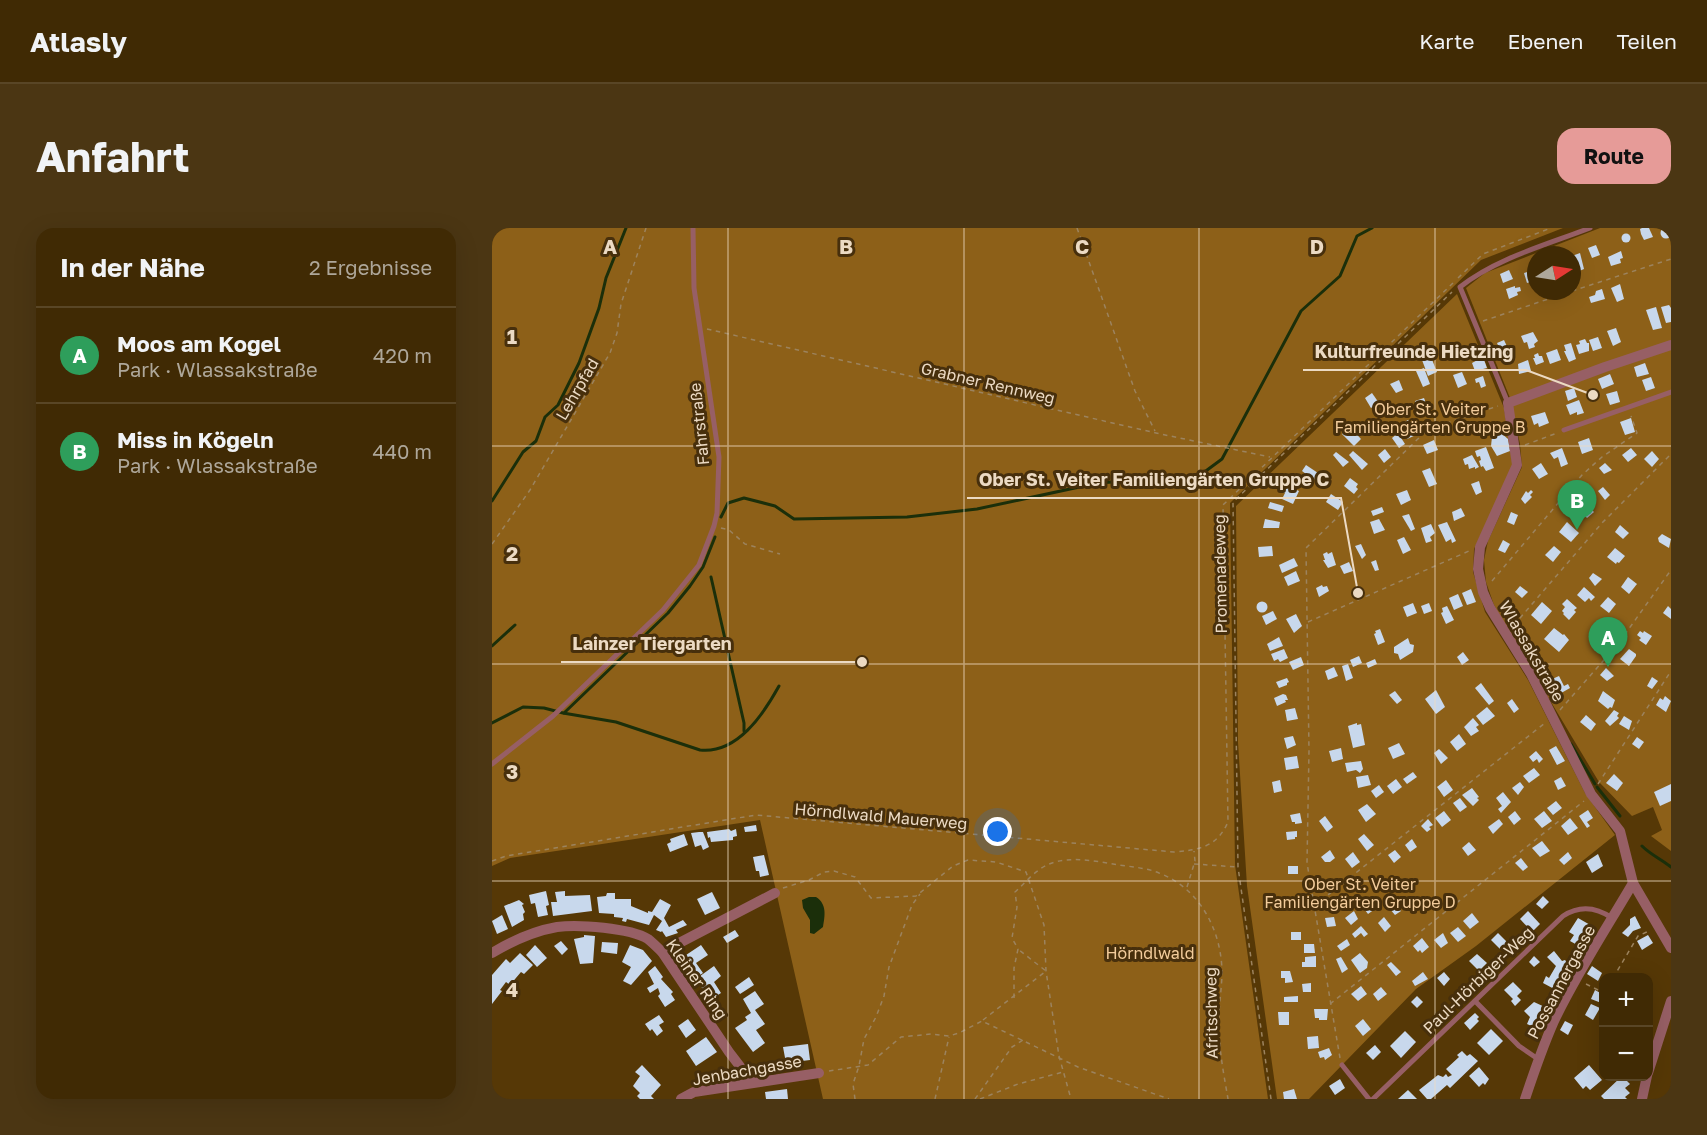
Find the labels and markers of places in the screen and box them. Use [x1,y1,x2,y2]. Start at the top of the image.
callout: Kulturfreunde Hietzing [1303,334,1526,370]
callout: Ober St. Veiter Familiengärten Gruppe C [967,462,1341,498]
pin: B [1558,480,1596,530]
pin: A [1588,618,1628,667]
callout: Lainzer Tiergarten [561,626,744,662]

